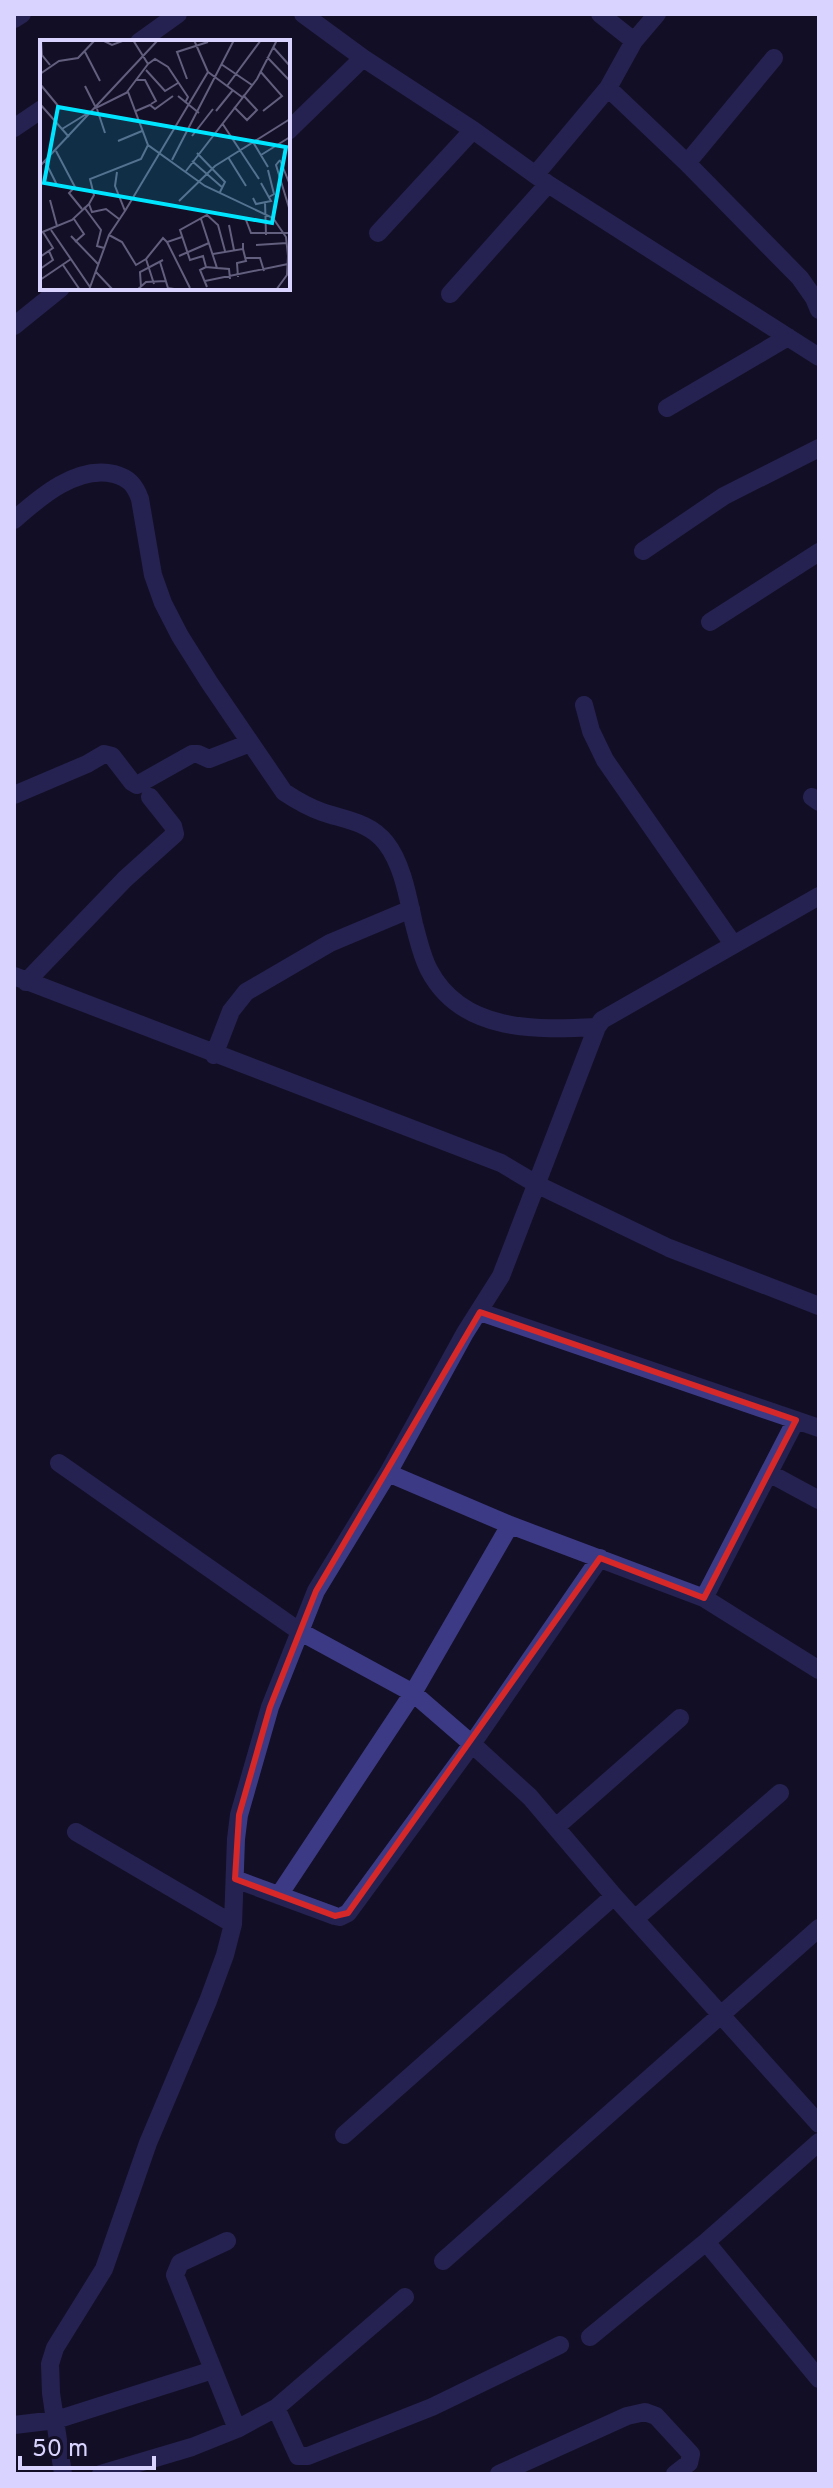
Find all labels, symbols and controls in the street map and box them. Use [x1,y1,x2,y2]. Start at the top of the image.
inset map [40,40,290,290]
scale bar [20,2420,154,2470]
text: 50 m [32,2435,88,2465]

